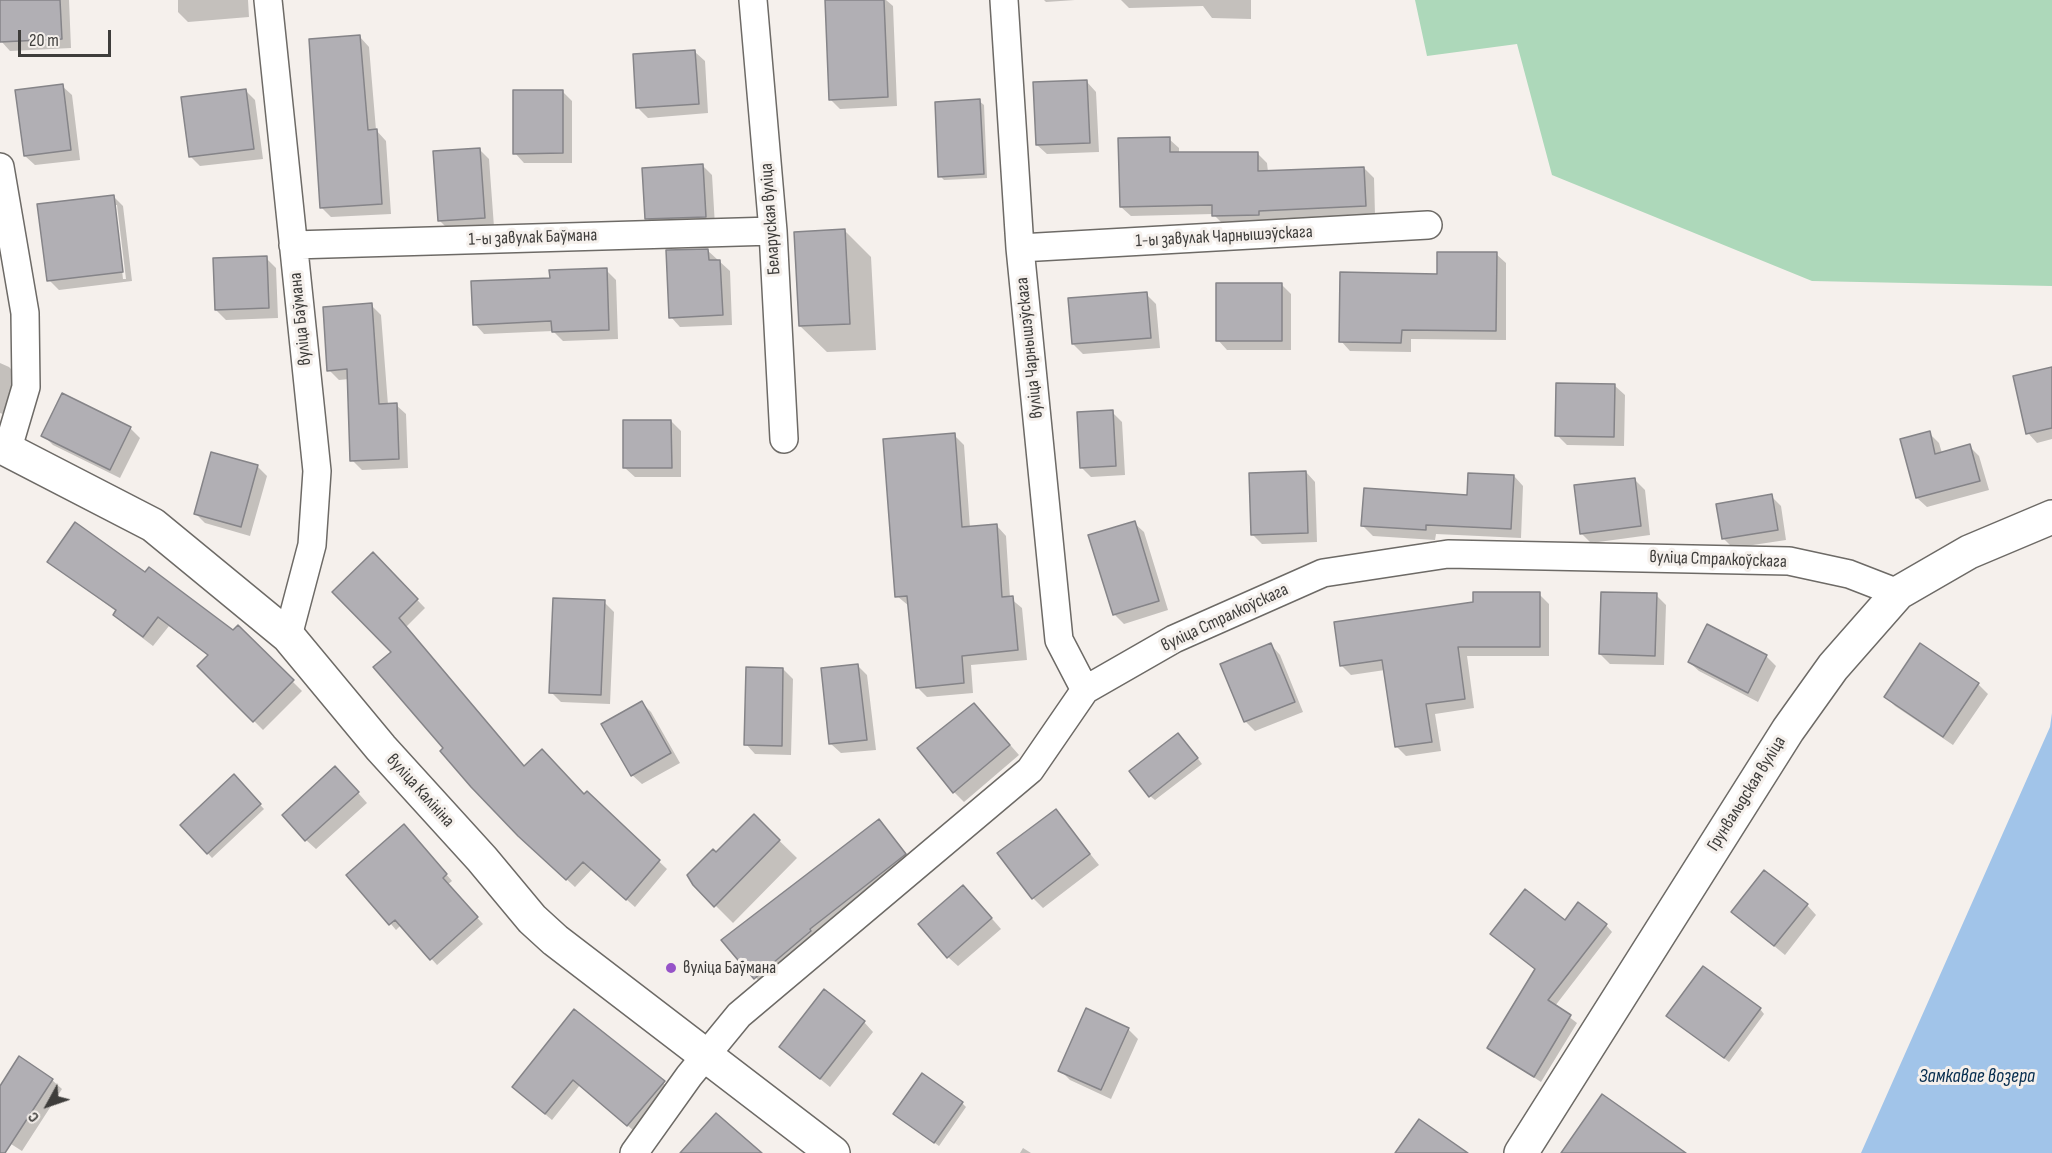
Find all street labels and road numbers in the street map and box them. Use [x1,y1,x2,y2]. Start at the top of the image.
street label: Беларуская вуліца [756,162,786,276]
street label: 1-ы завулак Чарнышэўскага [1135,222,1313,252]
street label: 1-ы завулак Баўмана [468,225,598,251]
street label: вуліца Баўмана [285,272,317,366]
street label: вуліца Чарнышэўскага [1012,276,1048,420]
street label: вуліца Стралкоўскага [1649,547,1787,573]
street label: вуліца Стралкоўскага [1158,579,1292,657]
street label: Грунвальдская вуліца [1703,733,1791,855]
street label: вуліца Калініна [381,750,459,832]

